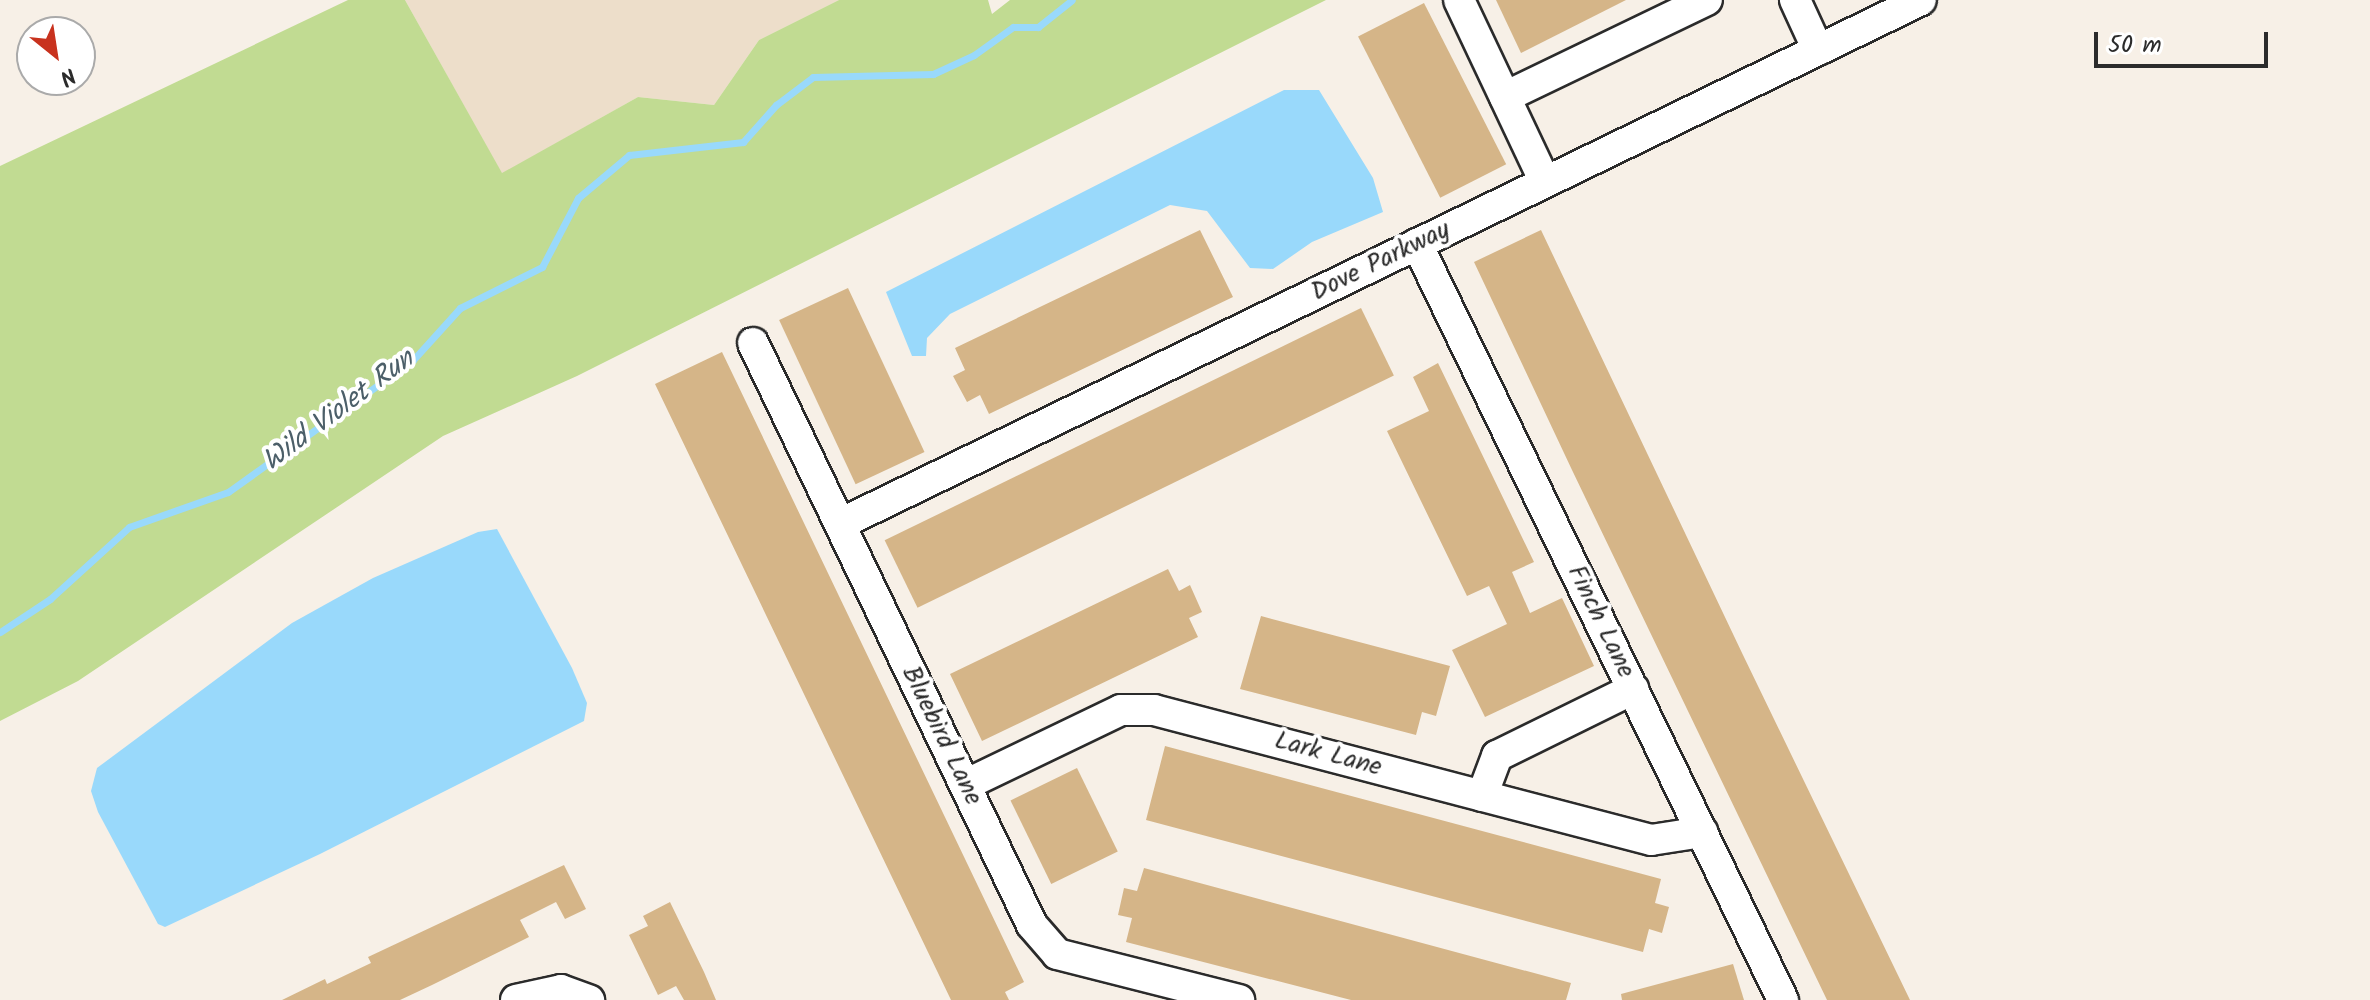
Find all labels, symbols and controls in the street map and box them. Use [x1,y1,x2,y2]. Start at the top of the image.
north arrow [16,16,96,96]
scale bar [2098,16,2272,66]
text: 50 m [2108,26,2162,65]
text: N [52,57,82,94]
street label: Dove Parkway [1306,215,1456,309]
water label: Wild Violet Run [257,343,421,479]
street label: Finch Lane [1559,561,1641,683]
street label: Bluebird Lane [894,661,988,811]
street label: Lark Lane [1271,726,1385,784]

